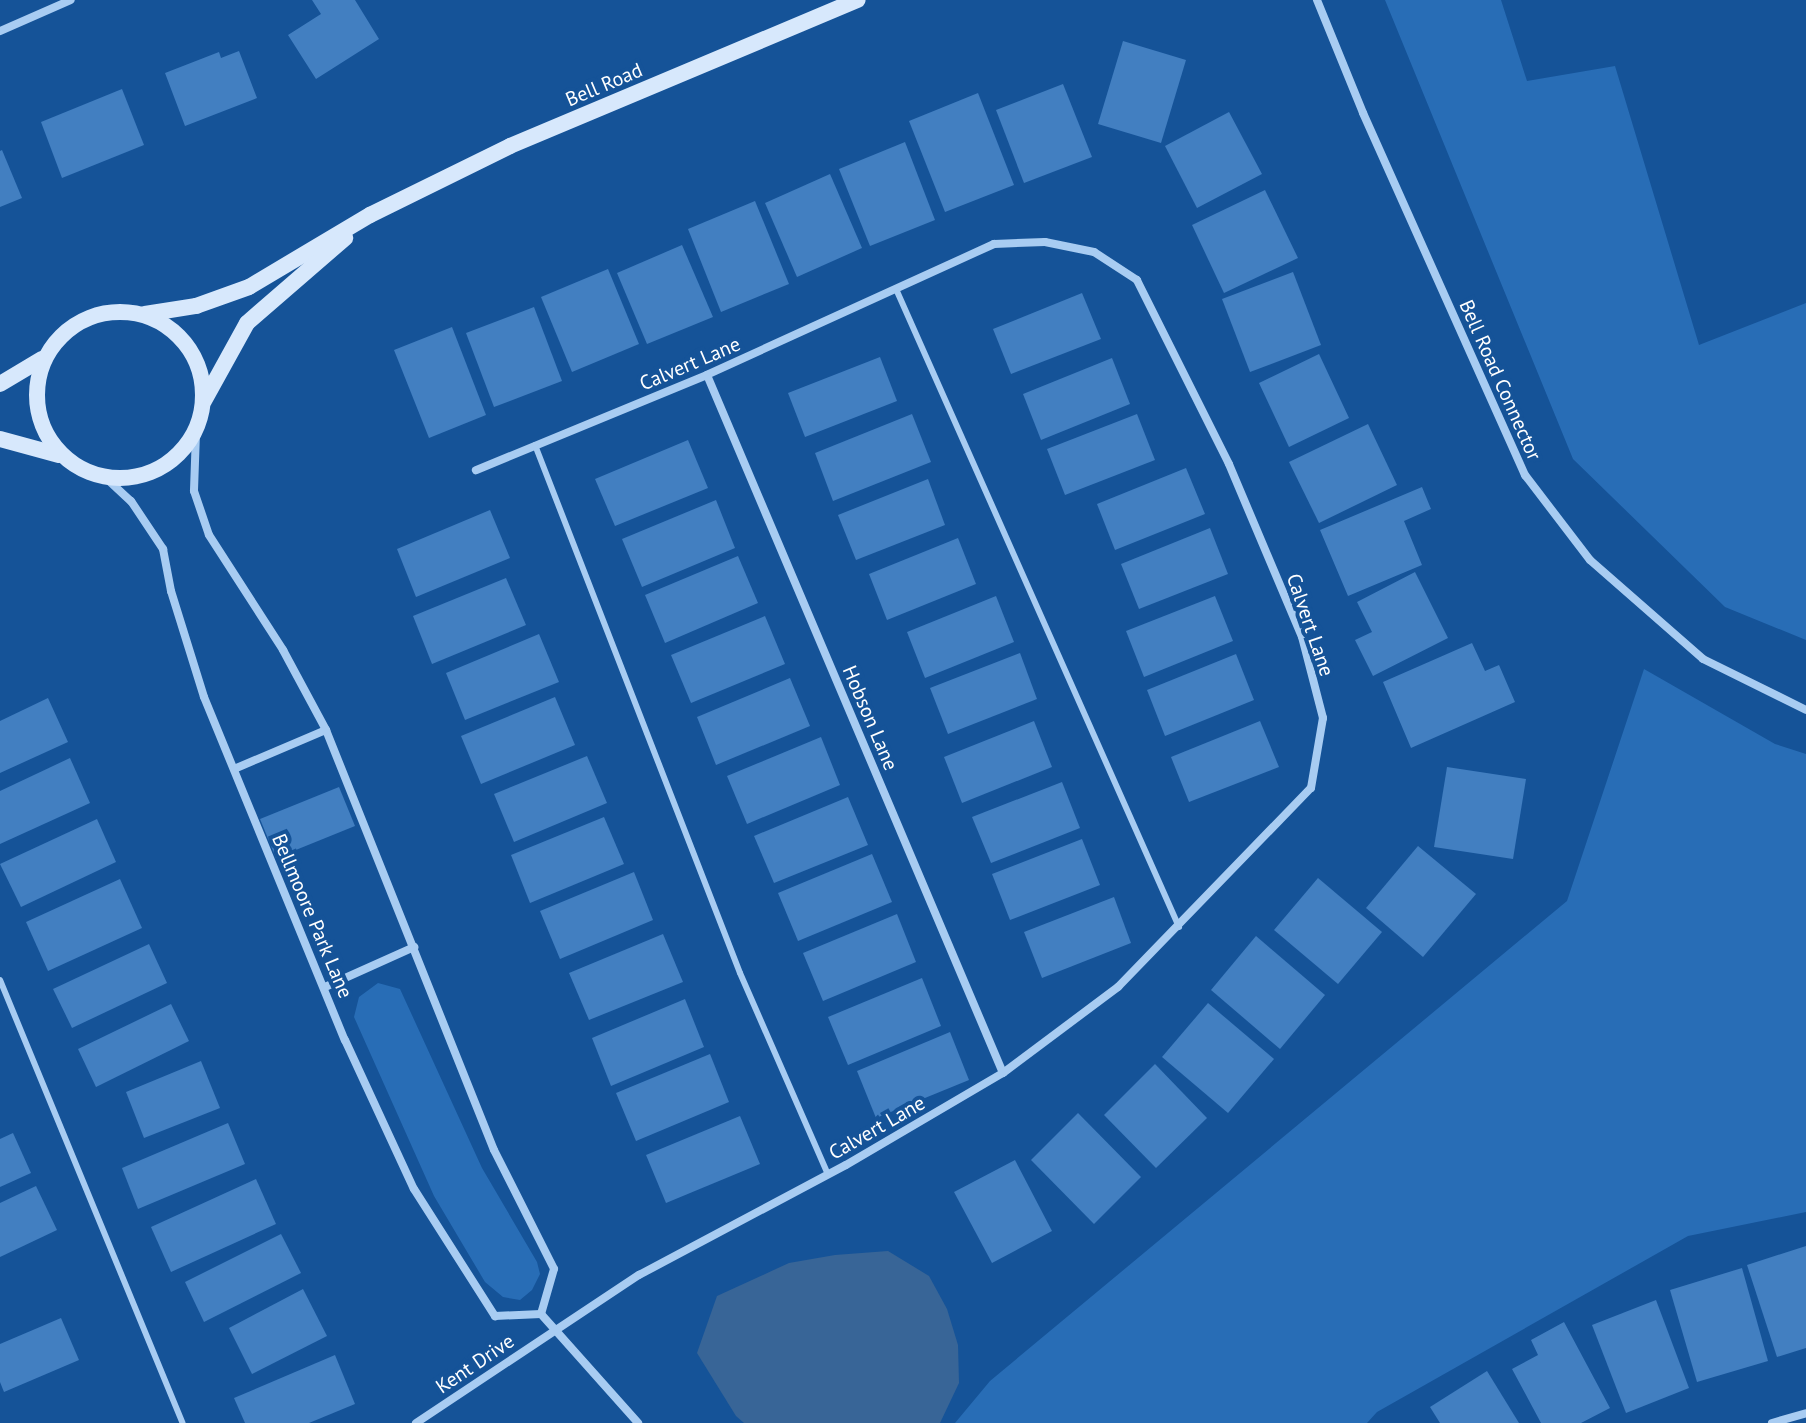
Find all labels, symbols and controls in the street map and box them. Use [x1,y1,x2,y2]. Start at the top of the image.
street label: Bell Road [562,58,646,112]
street label: Bell Road Connector [1454,296,1546,464]
street label: Calvert Lane [636,332,744,396]
street label: Calvert Lane [1281,571,1339,679]
street label: Hobson Lane [837,662,903,774]
street label: Bellmoore Park Lane [266,830,358,1002]
street label: Calvert Lane [825,1091,929,1165]
street label: Kent Drive [431,1329,519,1399]

